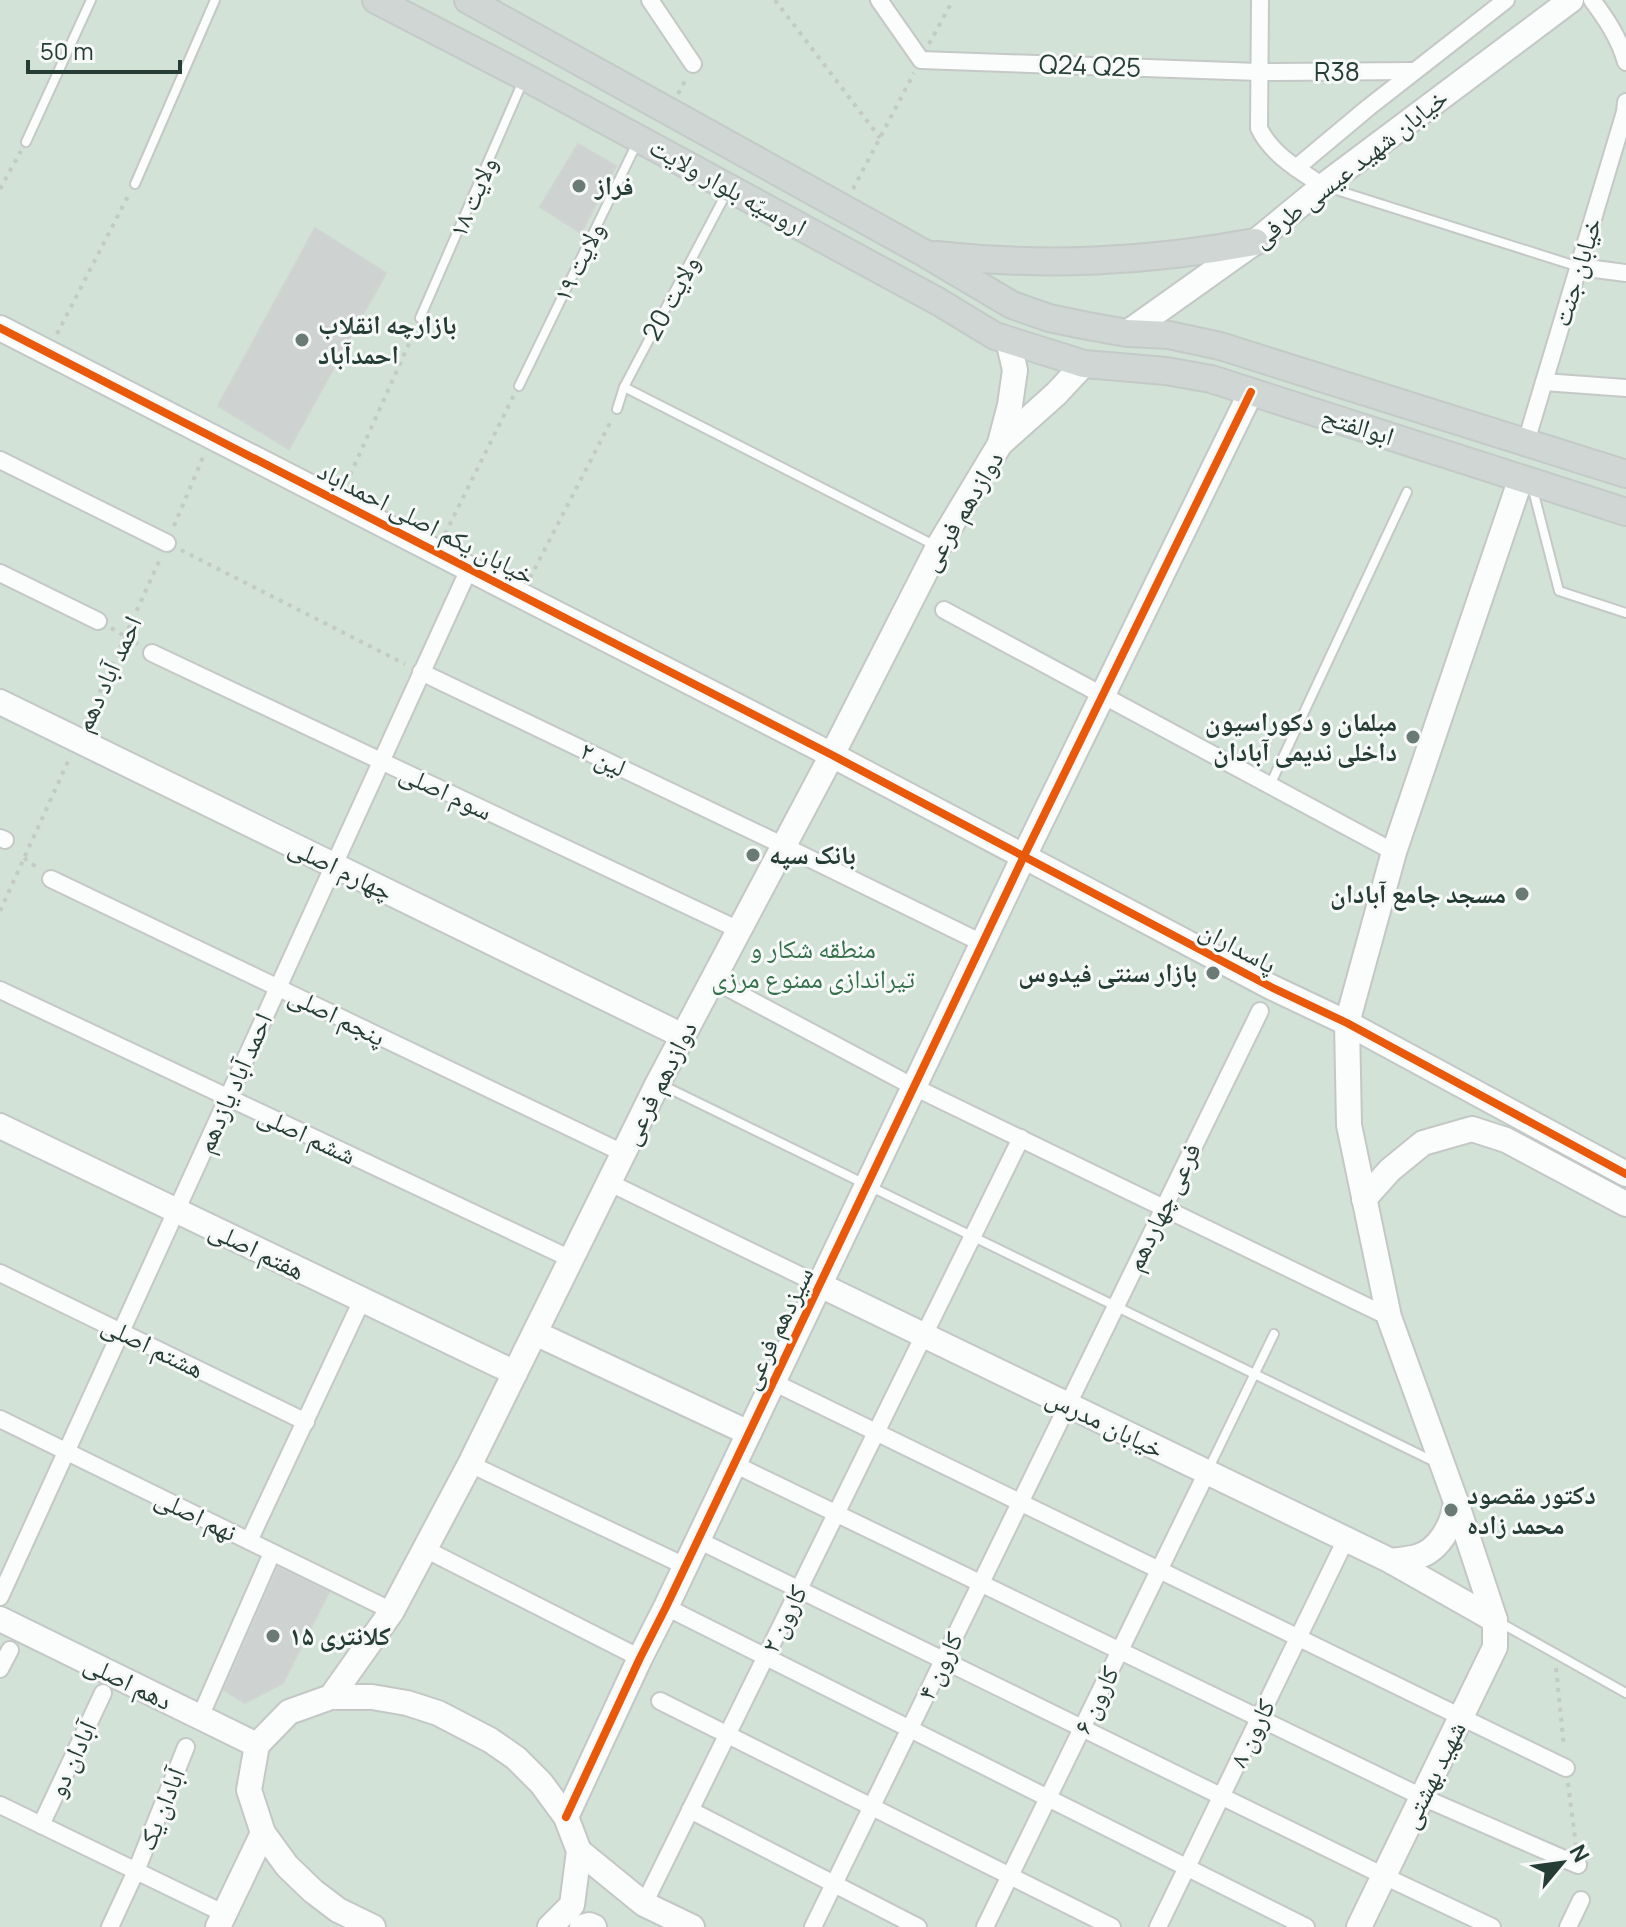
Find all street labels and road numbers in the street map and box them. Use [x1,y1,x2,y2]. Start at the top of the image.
street label: Q24 Q25 [1038,45,1142,85]
street label: R38 [1314,53,1360,89]
street label: خیابان شهید عیسی طرفی [1244,79,1455,255]
street label: اروسیّه بلوار ولایت [643,128,814,244]
street label: ولایت ۱۸ [439,151,505,242]
street label: خیابان جنت [1542,213,1610,331]
street label: ولایت ۱۹ [543,216,613,307]
street label: ولایت 20 [633,249,708,346]
street label: ابوالفتح [1318,397,1399,454]
street label: دوازدهم فرعی [911,444,1011,577]
street label: خیابان یکم اصلی احمداباد [312,452,541,592]
street label: احمد آباد دهم [64,610,150,738]
street label: لین ۲ [574,732,632,785]
street label: سوم اصلی [394,754,498,829]
street label: چهارم اصلی [283,827,400,910]
street label: پاسداران [1194,911,1283,981]
street label: پنجم اصلی [283,976,392,1054]
street label: احمد آباد یازدهم [186,1007,280,1158]
street label: دوازدهم فرعی [612,1014,705,1151]
street label: ششم اصلی [253,1096,362,1172]
street label: فرعی چهاردهم [1116,1136,1209,1277]
street label: هفتم اصلی [204,1210,311,1288]
street label: سیزدهم فرعی [731,1260,821,1395]
street label: هشتم اصلی [96,1306,211,1386]
street label: خیابان مدرس [1040,1378,1170,1466]
street label: نهم اصلی [150,1479,243,1549]
street label: کارون ۲ [751,1578,815,1659]
street label: کارون ۴ [907,1625,971,1706]
street label: دهم اصلی [78,1644,178,1718]
street label: کارون ۶ [1063,1659,1127,1740]
street label: کارون ۸ [1219,1692,1283,1773]
street label: آبادان دو [38,1713,105,1803]
street label: شهید بهشتی [1391,1715,1474,1834]
street label: آبادان یک [127,1761,193,1855]

